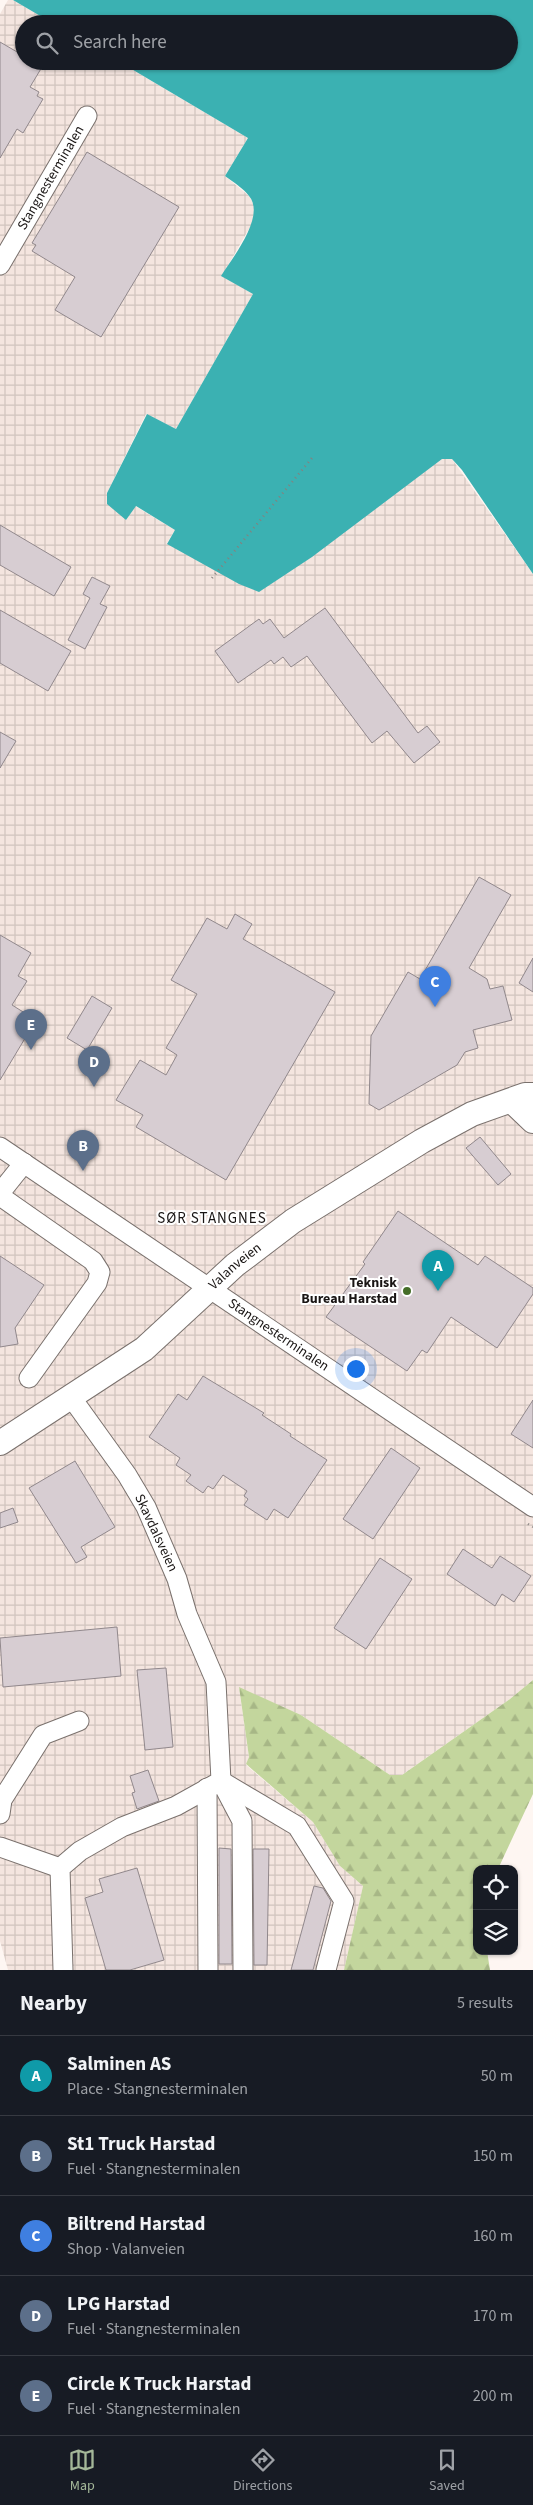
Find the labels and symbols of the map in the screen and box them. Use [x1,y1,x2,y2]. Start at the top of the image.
street label: Stangnesterminalen [13,122,89,234]
pin: C [419,966,451,1007]
pin: E [15,1009,47,1050]
pin: D [78,1046,110,1087]
pin: B [67,1130,99,1171]
district label: SØR STANGNES [157,1208,267,1229]
street label: Valanveien [204,1238,266,1295]
pin: A [422,1250,454,1291]
place label: Teknisk Bureau Harstad [301,1273,397,1309]
marker: Teknisk Bureau Harstad [401,1285,413,1297]
street label: Stangnesterminalen [224,1294,333,1376]
your location [343,1356,369,1382]
street label: Skavdalsveien [129,1491,183,1575]

